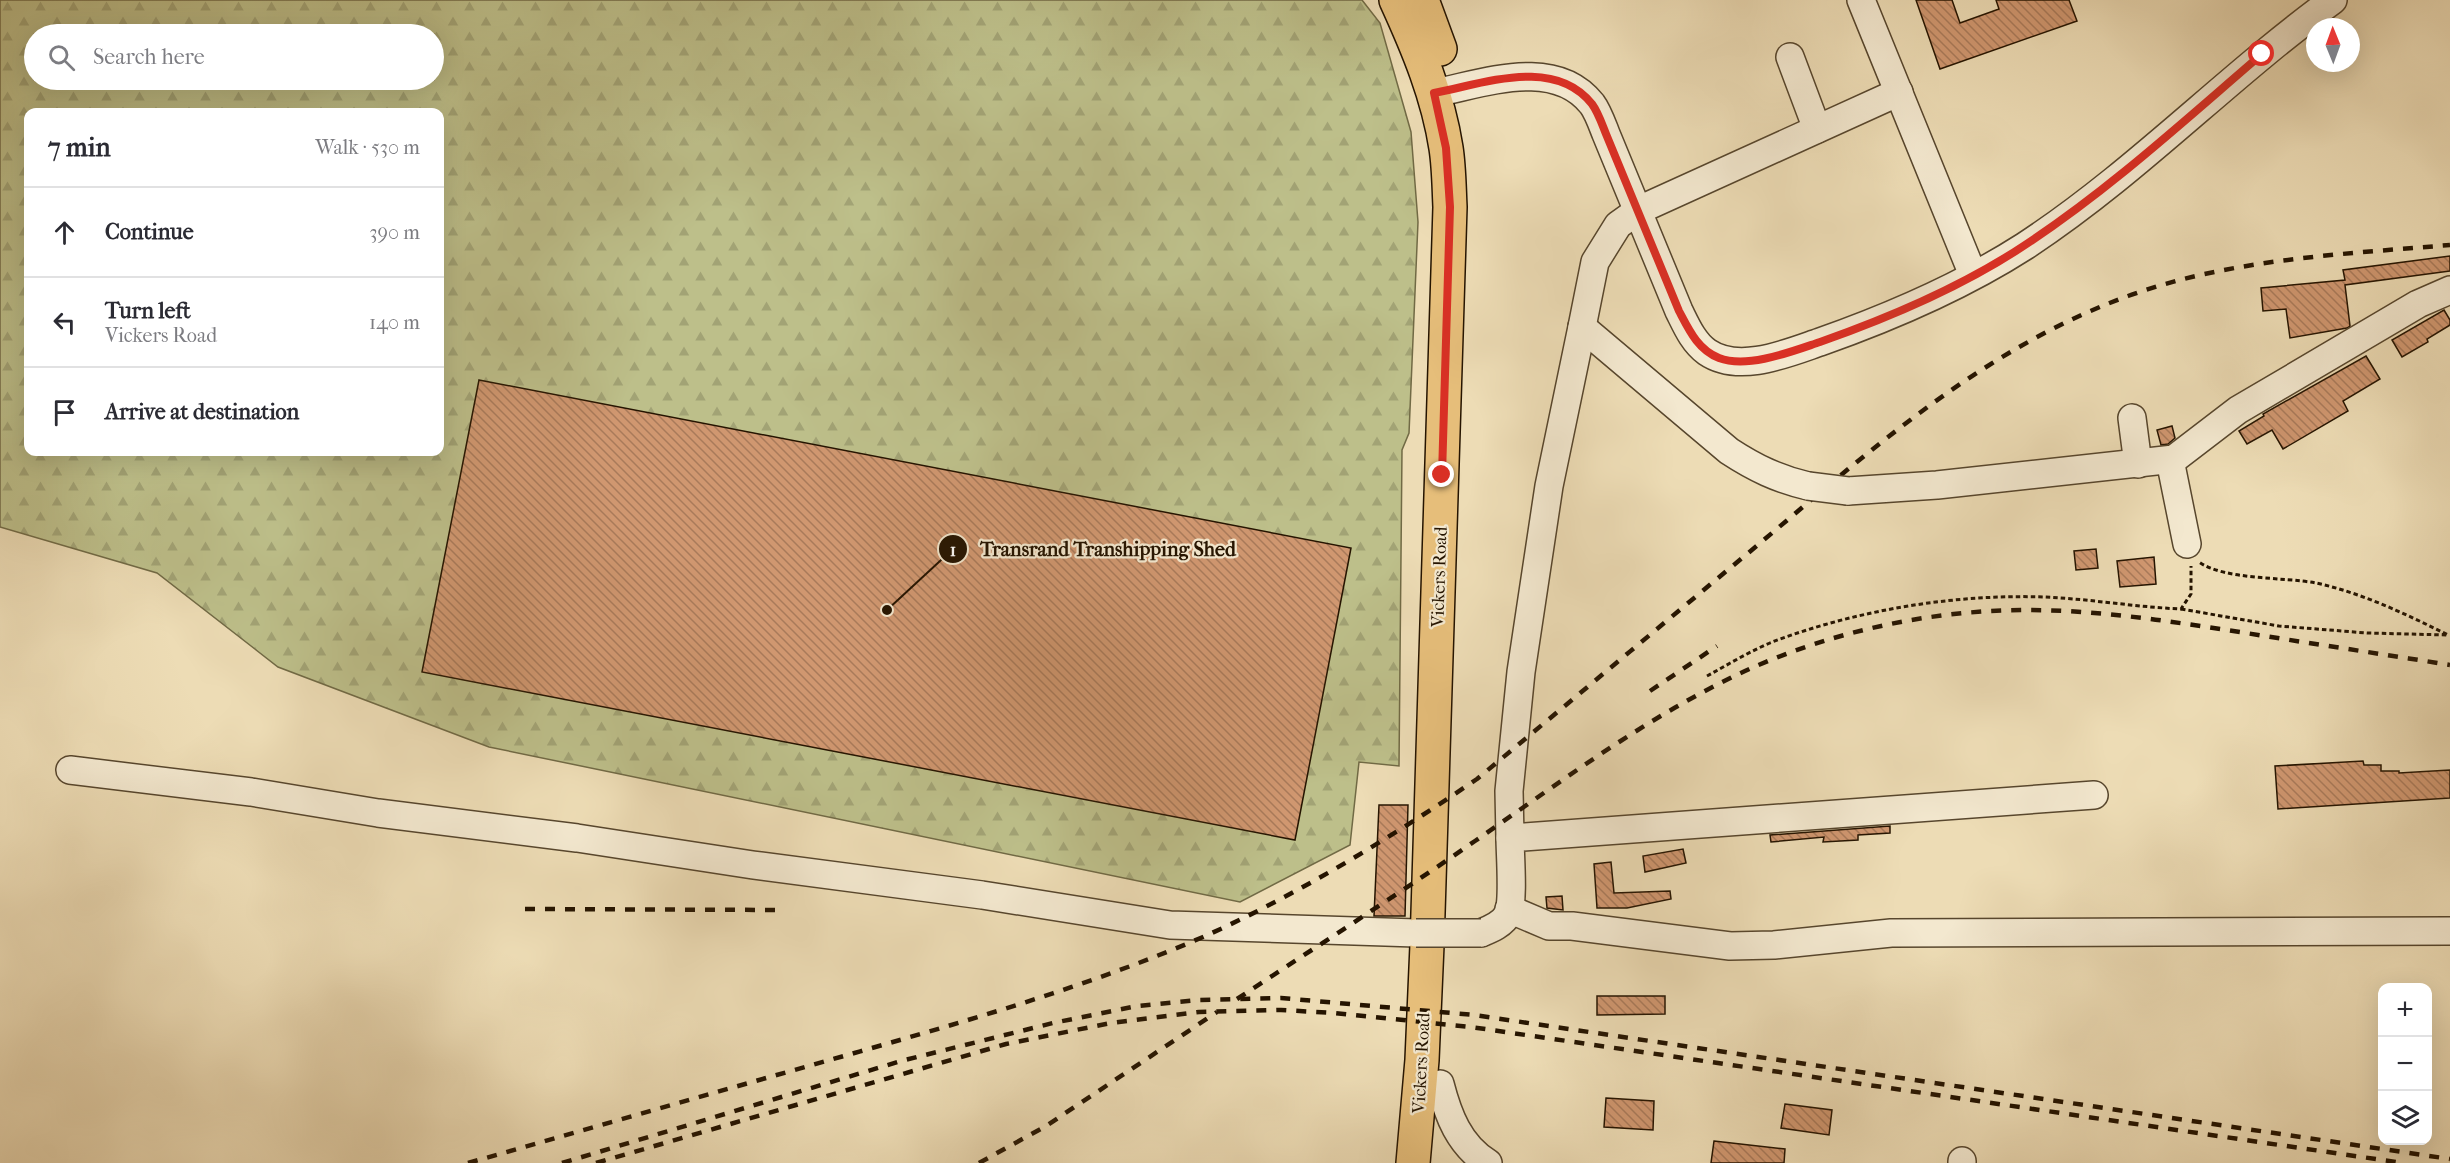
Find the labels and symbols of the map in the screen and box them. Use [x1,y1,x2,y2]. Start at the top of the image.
north arrow [2306,18,2360,72]
route start [2248,40,2274,66]
route end [1428,461,1454,487]
street label: Vickers Road [1427,526,1452,629]
callout: Transrand Transhipping Shed [938,530,1248,568]
text: Transrand Transhipping Shed [979,538,1237,561]
text: 1 [950,540,956,561]
street label: Vickers Road [1408,1012,1435,1115]

